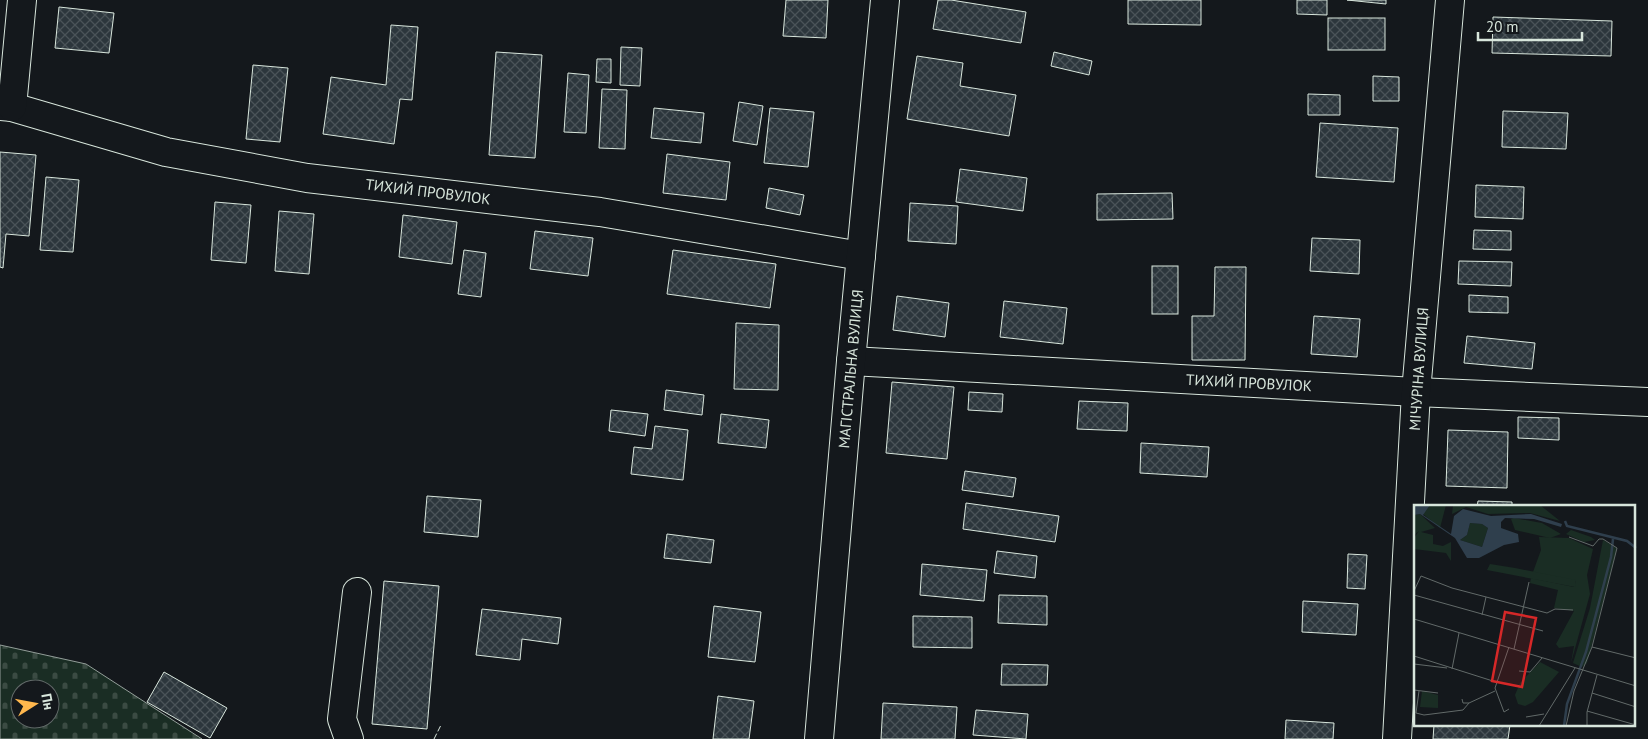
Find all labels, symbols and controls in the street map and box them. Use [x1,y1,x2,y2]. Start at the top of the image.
scale bar [1478,10,1582,42]
text: 20 m [1486,17,1519,36]
street label: ТИХИЙ ПРОВУЛОК [364,174,492,209]
street label: МАГІСТРАЛЬНА ВУЛИЦЯ [834,289,867,449]
street label: МІЧУРІНА ВУЛИЦЯ [1405,307,1432,431]
street label: ТИХИЙ ПРОВУЛОК [1186,370,1312,395]
inset map [1414,505,1636,726]
north arrow [10,679,60,729]
text: Пн [37,692,58,711]

